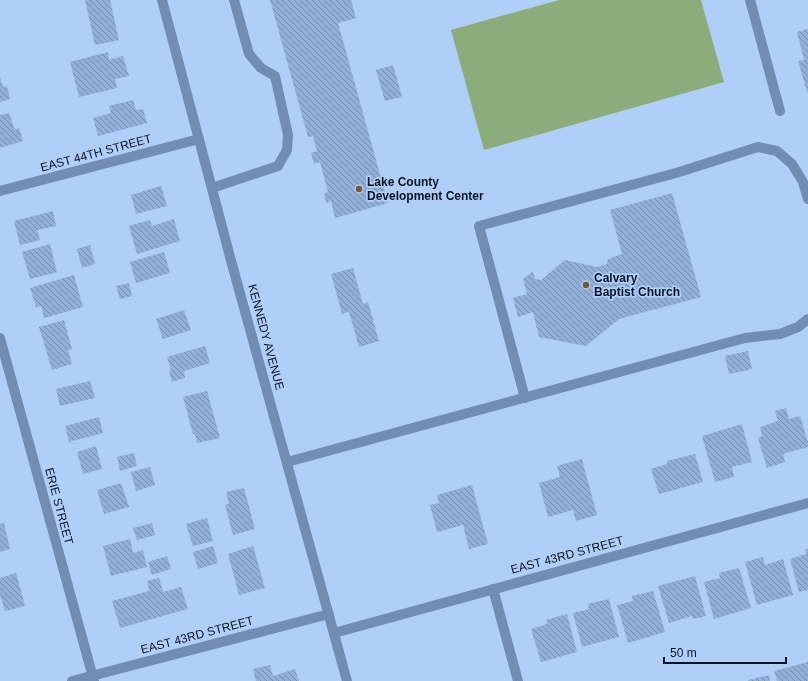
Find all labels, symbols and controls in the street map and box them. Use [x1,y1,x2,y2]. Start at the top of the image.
street label: EAST 44TH STREET [39,131,154,175]
place label: Lake County Development Center [367,175,484,203]
marker: Lake County Development Center [354,184,364,194]
place label: Calvary Baptist Church [594,271,680,299]
marker: Calvary Baptist Church [581,280,591,290]
street label: KENNEDY AVENUE [245,283,287,391]
street label: ERIE STREET [42,466,76,546]
street label: EAST 43RD STREET [509,533,625,577]
street label: EAST 43RD STREET [139,613,255,657]
scale bar [664,639,786,665]
text: 50 m [670,646,697,660]

